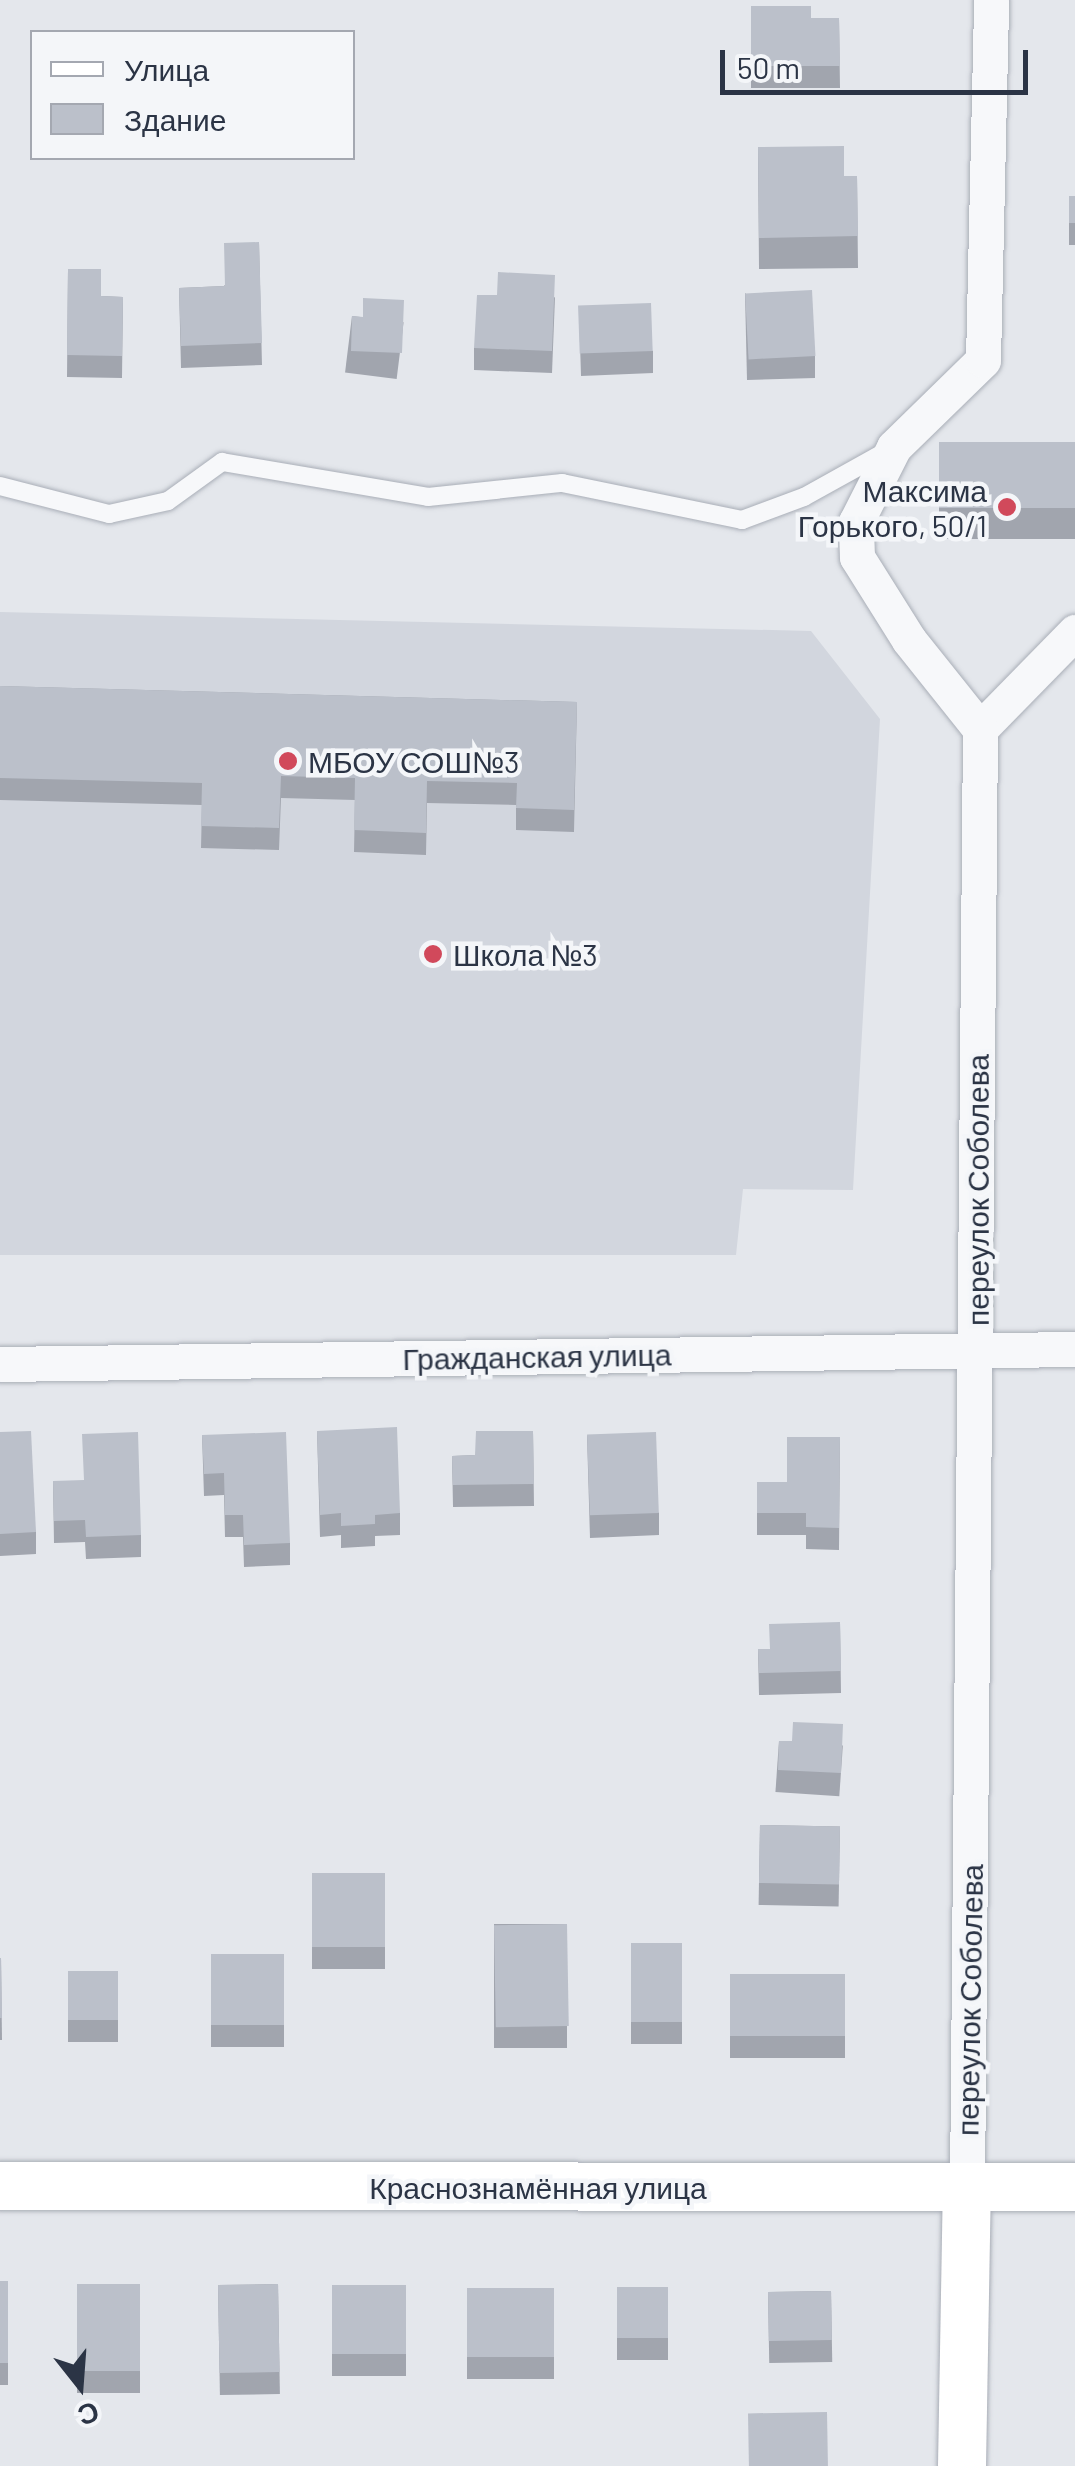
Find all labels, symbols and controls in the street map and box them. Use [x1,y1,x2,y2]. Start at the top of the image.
legend [30,30,355,160]
scale bar [725,30,1032,92]
text: 50 m [737,49,800,85]
text: Улица [124,51,209,87]
text: Здание [124,101,226,137]
place label: Максима Горького, 50/1 [798,472,987,542]
marker: Максима Горького, 50/1 [996,496,1018,518]
place label: МБОУ СОШ№3 [308,743,520,779]
marker: МБОУ СОШ№3 [277,750,299,772]
place label: Школа №3 [453,936,598,972]
marker: Школа №3 [422,943,444,965]
street label: переулок Соболева [959,1054,995,1326]
street label: Гражданская улица [402,1336,672,1376]
street label: переулок Соболева [949,1864,989,2136]
street label: Краснознамённая улица [369,2169,707,2205]
north arrow [30,2336,130,2436]
text: С [74,2395,103,2434]

